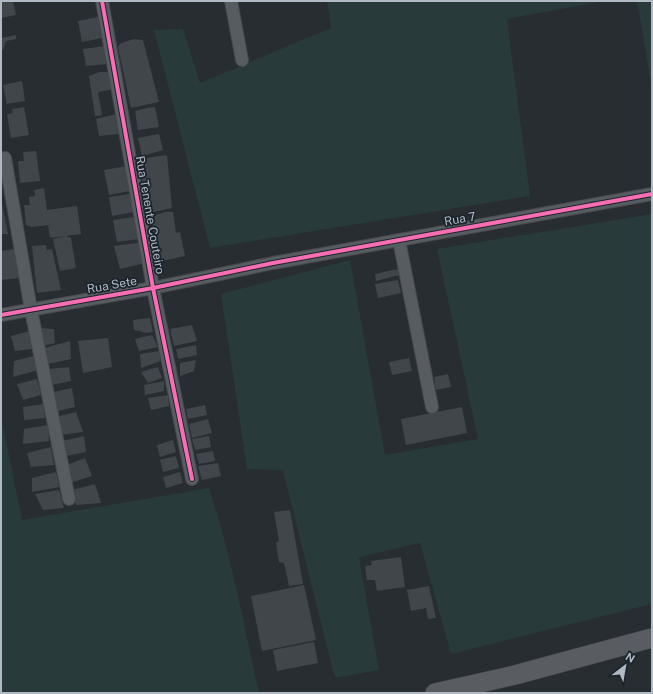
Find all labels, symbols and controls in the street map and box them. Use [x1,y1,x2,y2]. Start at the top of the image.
street label: Rua Tenente Couteiro [133,155,167,275]
street label: Rua 7 [443,209,477,229]
street label: Rua Sete [86,274,138,296]
north arrow [605,646,645,686]
text: N [623,650,637,665]

